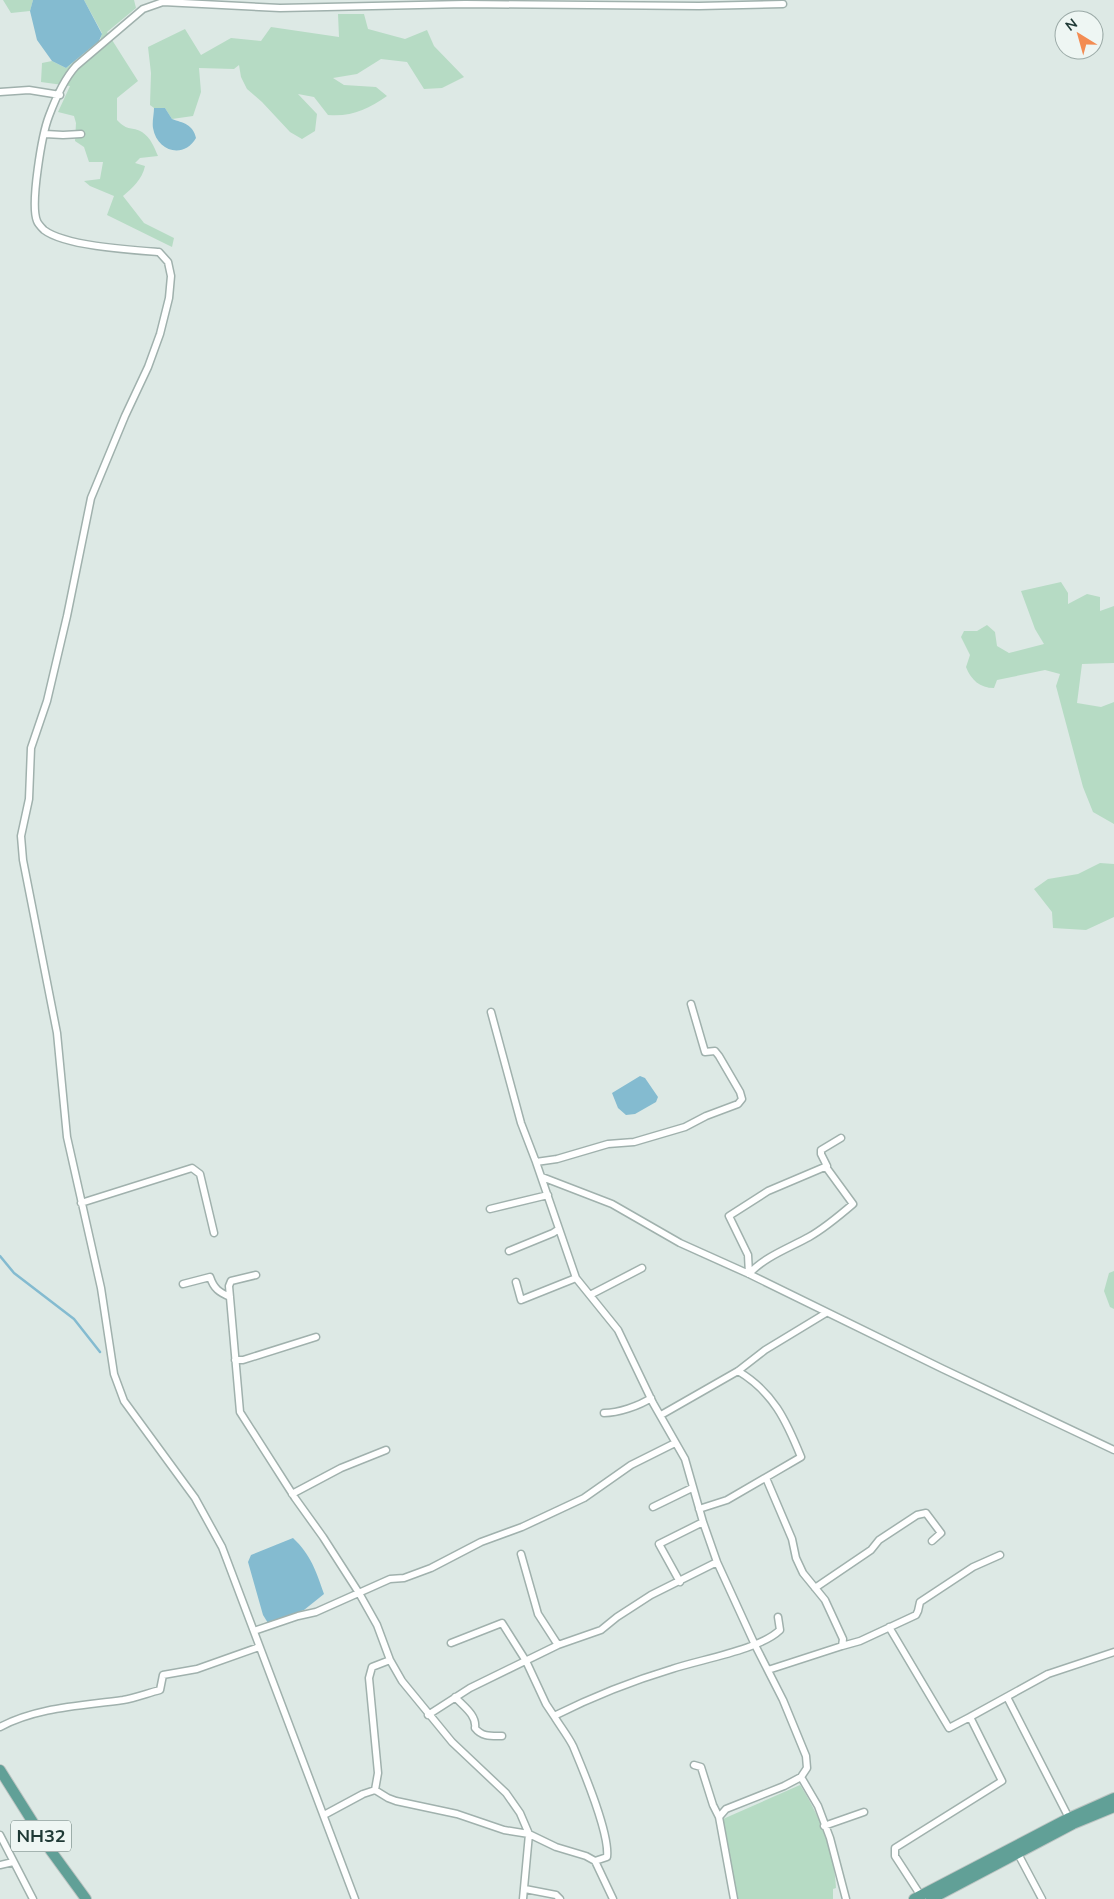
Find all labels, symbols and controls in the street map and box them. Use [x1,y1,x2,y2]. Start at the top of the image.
north arrow [1054,10,1104,60]
text: N [1062,14,1081,35]
road number: NH32 [11,1820,71,1852]

